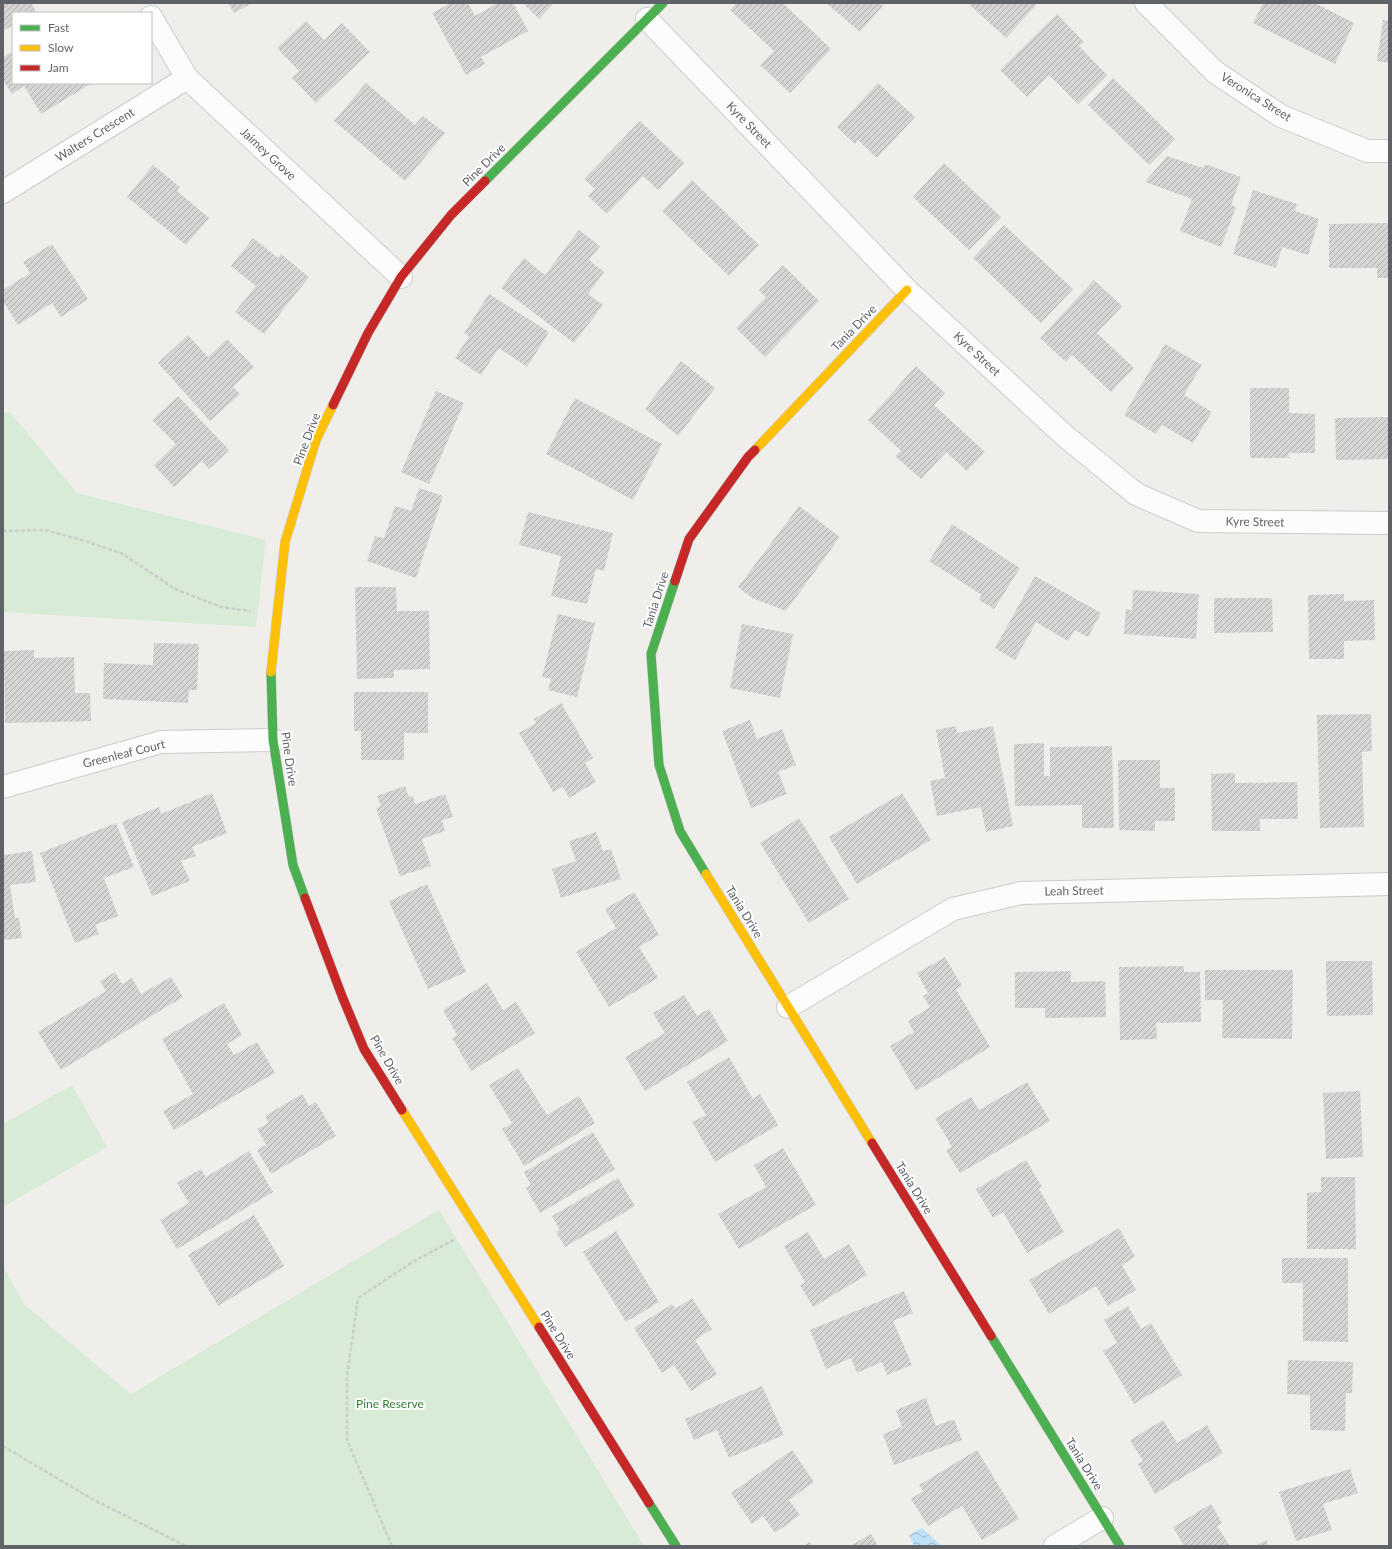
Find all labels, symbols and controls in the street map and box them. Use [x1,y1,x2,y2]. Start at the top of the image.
legend [12,12,152,84]
text: Fast [48,20,70,35]
text: Slow [48,40,74,55]
text: Jam [48,60,69,75]
street label: Veronica Street [1218,69,1295,125]
street label: Kyre Street [724,98,776,151]
street label: Walters Crescent [52,104,138,165]
street label: Jaimey Grove [237,124,299,183]
street label: Pine Drive [459,140,508,189]
street label: Tania Drive [828,301,879,354]
street label: Kyre Street [951,328,1004,380]
street label: Pine Drive [290,411,323,467]
street label: Kyre Street [1226,513,1285,530]
street label: Tania Drive [639,570,672,630]
street label: Pine Drive [278,731,301,787]
street label: Greenleaf Court [81,736,167,771]
street label: Leah Street [1044,882,1105,899]
street label: Tania Drive [722,883,766,941]
street label: Pine Drive [367,1032,408,1087]
street label: Tania Drive [892,1159,936,1217]
street label: Pine Drive [538,1308,579,1362]
park label: Pine Reserve [356,1396,424,1411]
street label: Tania Drive [1062,1435,1106,1493]

